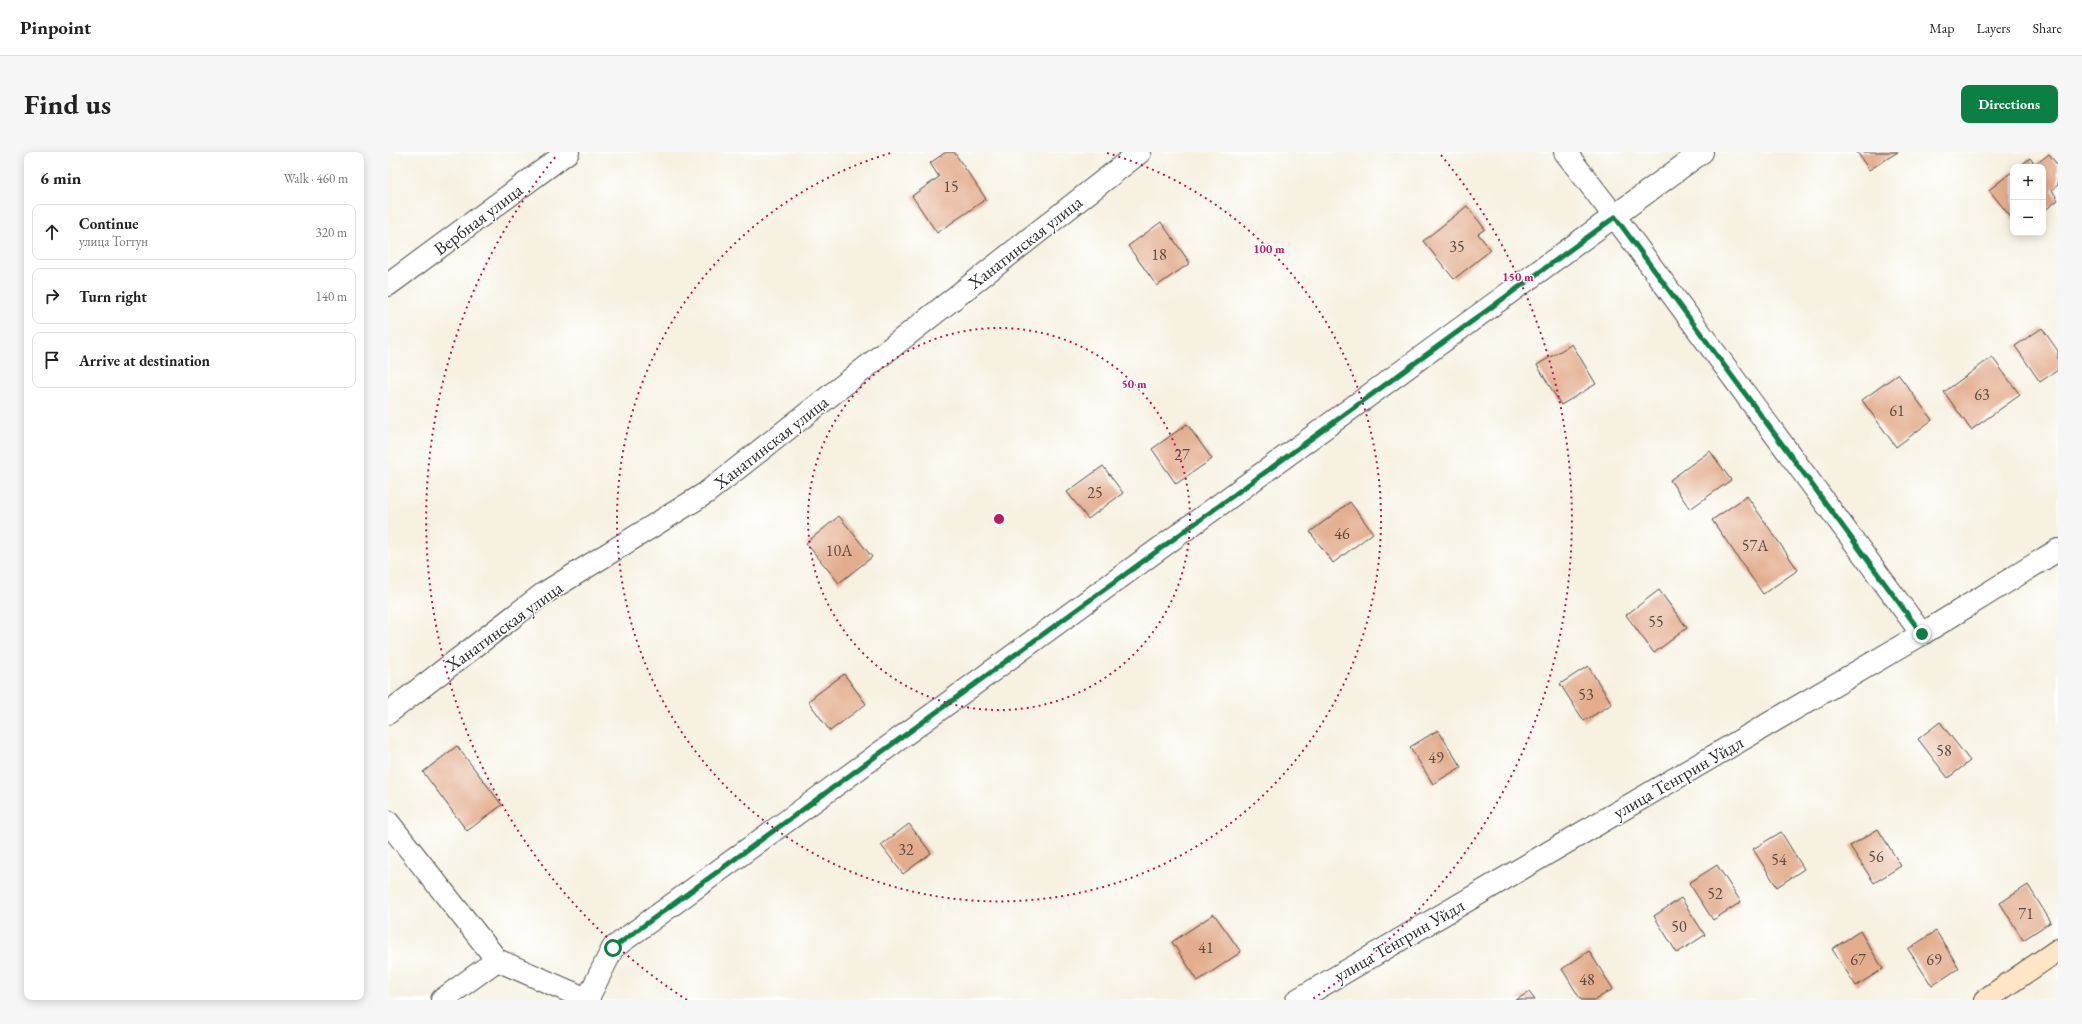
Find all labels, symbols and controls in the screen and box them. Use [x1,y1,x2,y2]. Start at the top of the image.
text: Pinpoint [20,15,91,40]
text: Map [1929,19,1954,37]
text: Layers [1976,19,2011,37]
text: Share [2033,19,2062,37]
button: Directions [1961,85,2058,123]
text: Find us [24,86,111,122]
map controls [2010,164,2046,236]
button: + [2010,164,2046,200]
text: 6 min [40,167,81,189]
text: Walk · 460 m [284,170,348,187]
house number: 15 [943,176,959,197]
street label: Вербная улица [429,178,528,260]
street label: Ханатинская улица [962,190,1087,294]
button: − [2010,200,2046,236]
text: Continue [79,214,139,233]
icon: ahead [41,221,63,243]
text: 320 m [316,224,347,241]
text: улица Тогтун [79,233,148,250]
house number: 35 [1449,236,1465,257]
text: 100 m [1253,241,1285,257]
house number: 18 [1151,244,1167,265]
text: 150 m [1502,269,1534,285]
icon: right [41,285,63,307]
text: Turn right [79,287,147,306]
text: 140 m [316,288,347,305]
icon: arrive [41,349,63,371]
text: Arrive at destination [79,351,210,370]
text: 50 m [1121,376,1147,392]
house number: 63 [1974,384,1990,405]
street label: Ханатинская улица [708,390,833,494]
house number: 61 [1889,400,1905,421]
house number: 27 [1174,444,1190,465]
house number: 25 [1087,482,1103,503]
centre of rings [992,512,1006,526]
house number: 46 [1334,523,1350,544]
house number: 57А [1742,535,1769,556]
house number: 10А [826,540,853,561]
street label: Ханатинская улица [440,575,568,677]
house number: 55 [1648,611,1664,632]
route end [1913,625,1931,643]
house number: 53 [1578,684,1594,705]
street label: улица Тенгрин Уйдл [1609,730,1748,824]
house number: 58 [1936,740,1952,761]
house number: 49 [1428,747,1444,768]
house number: 32 [898,839,914,860]
house number: 56 [1868,846,1884,867]
house number: 54 [1771,849,1787,870]
house number: 52 [1707,883,1723,904]
street label: улица Тенгрин Уйдл [1330,893,1469,987]
house number: 71 [2018,903,2034,924]
house number: 50 [1671,916,1687,937]
house number: 41 [1198,937,1214,958]
route start [604,939,622,957]
house number: 67 [1850,949,1866,970]
house number: 69 [1926,949,1942,970]
house number: 48 [1579,969,1595,990]

